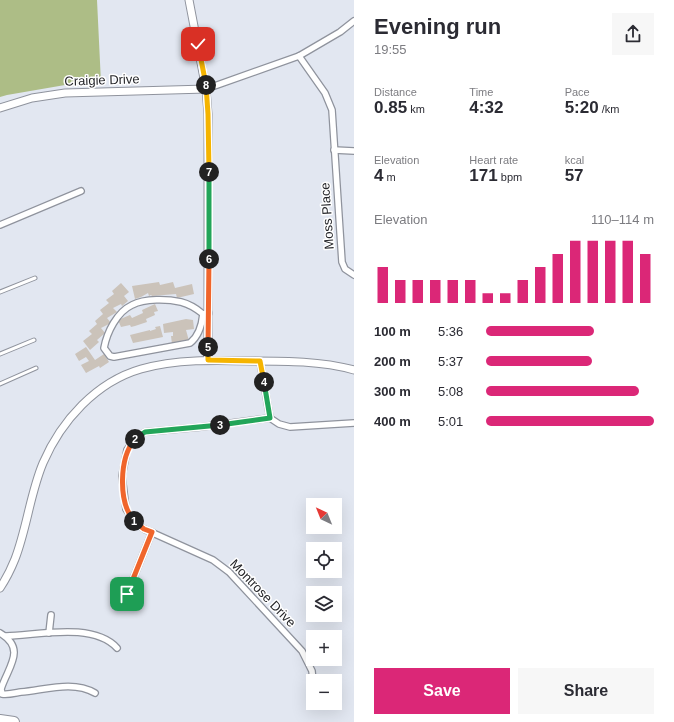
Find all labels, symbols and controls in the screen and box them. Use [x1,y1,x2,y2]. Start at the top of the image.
button: share [612,13,654,55]
text: Evening run [374,14,501,39]
pin [181,27,215,61]
icon: check [187,33,209,55]
text: 19:55 [374,42,407,57]
street label: Craigie Drive [64,71,140,89]
pin: 8 [196,75,216,95]
text: 8 [203,79,209,91]
text: Distance [374,86,417,98]
text: Time [469,86,493,98]
text: Pace [565,86,590,98]
text: 0.85 [374,98,407,117]
text: 4:32 [469,98,503,117]
text: 5:20 [565,98,599,117]
text: km [407,103,425,115]
text: /km [599,103,619,115]
text: Elevation [374,154,419,166]
text: Heart rate [469,154,518,166]
text: kcal [565,154,584,166]
pin: 7 [199,162,219,182]
text: 7 [206,166,212,178]
text: 4 [374,166,383,185]
text: 171 [469,166,498,185]
text: 57 [565,166,584,185]
text: m [383,171,396,183]
text: bpm [498,171,522,183]
street label: Moss Place [317,182,337,250]
text: Elevation [374,212,427,227]
text: 110–114 m [591,212,654,227]
pin: 6 [199,249,219,269]
text: 6 [206,253,212,265]
text: 100 m [374,324,411,339]
text: 5:36 [438,324,463,339]
pin: 5 [198,337,218,357]
text: 5 [205,341,211,353]
text: 200 m [374,354,411,369]
text: 5:37 [438,354,463,369]
pin: 4 [254,372,274,392]
text: 4 [261,376,267,388]
text: 300 m [374,384,411,399]
text: 5:08 [438,384,463,399]
text: 400 m [374,414,411,429]
text: 5:01 [438,414,463,429]
pin: 3 [210,415,230,435]
text: 3 [217,419,223,431]
pin: 2 [125,429,145,449]
text: 2 [132,433,138,445]
north arrow [306,498,342,534]
map controls [306,498,342,710]
pin: 1 [124,511,144,531]
text: 1 [131,515,137,527]
button: locate [306,542,342,578]
street label: Montrose Drive [227,556,299,630]
pin [110,577,144,611]
icon: arrive [116,583,138,605]
button: layers [306,586,342,622]
button: + [306,630,342,666]
button: Save [374,668,510,714]
button: Share [518,668,654,714]
button: − [306,674,342,710]

